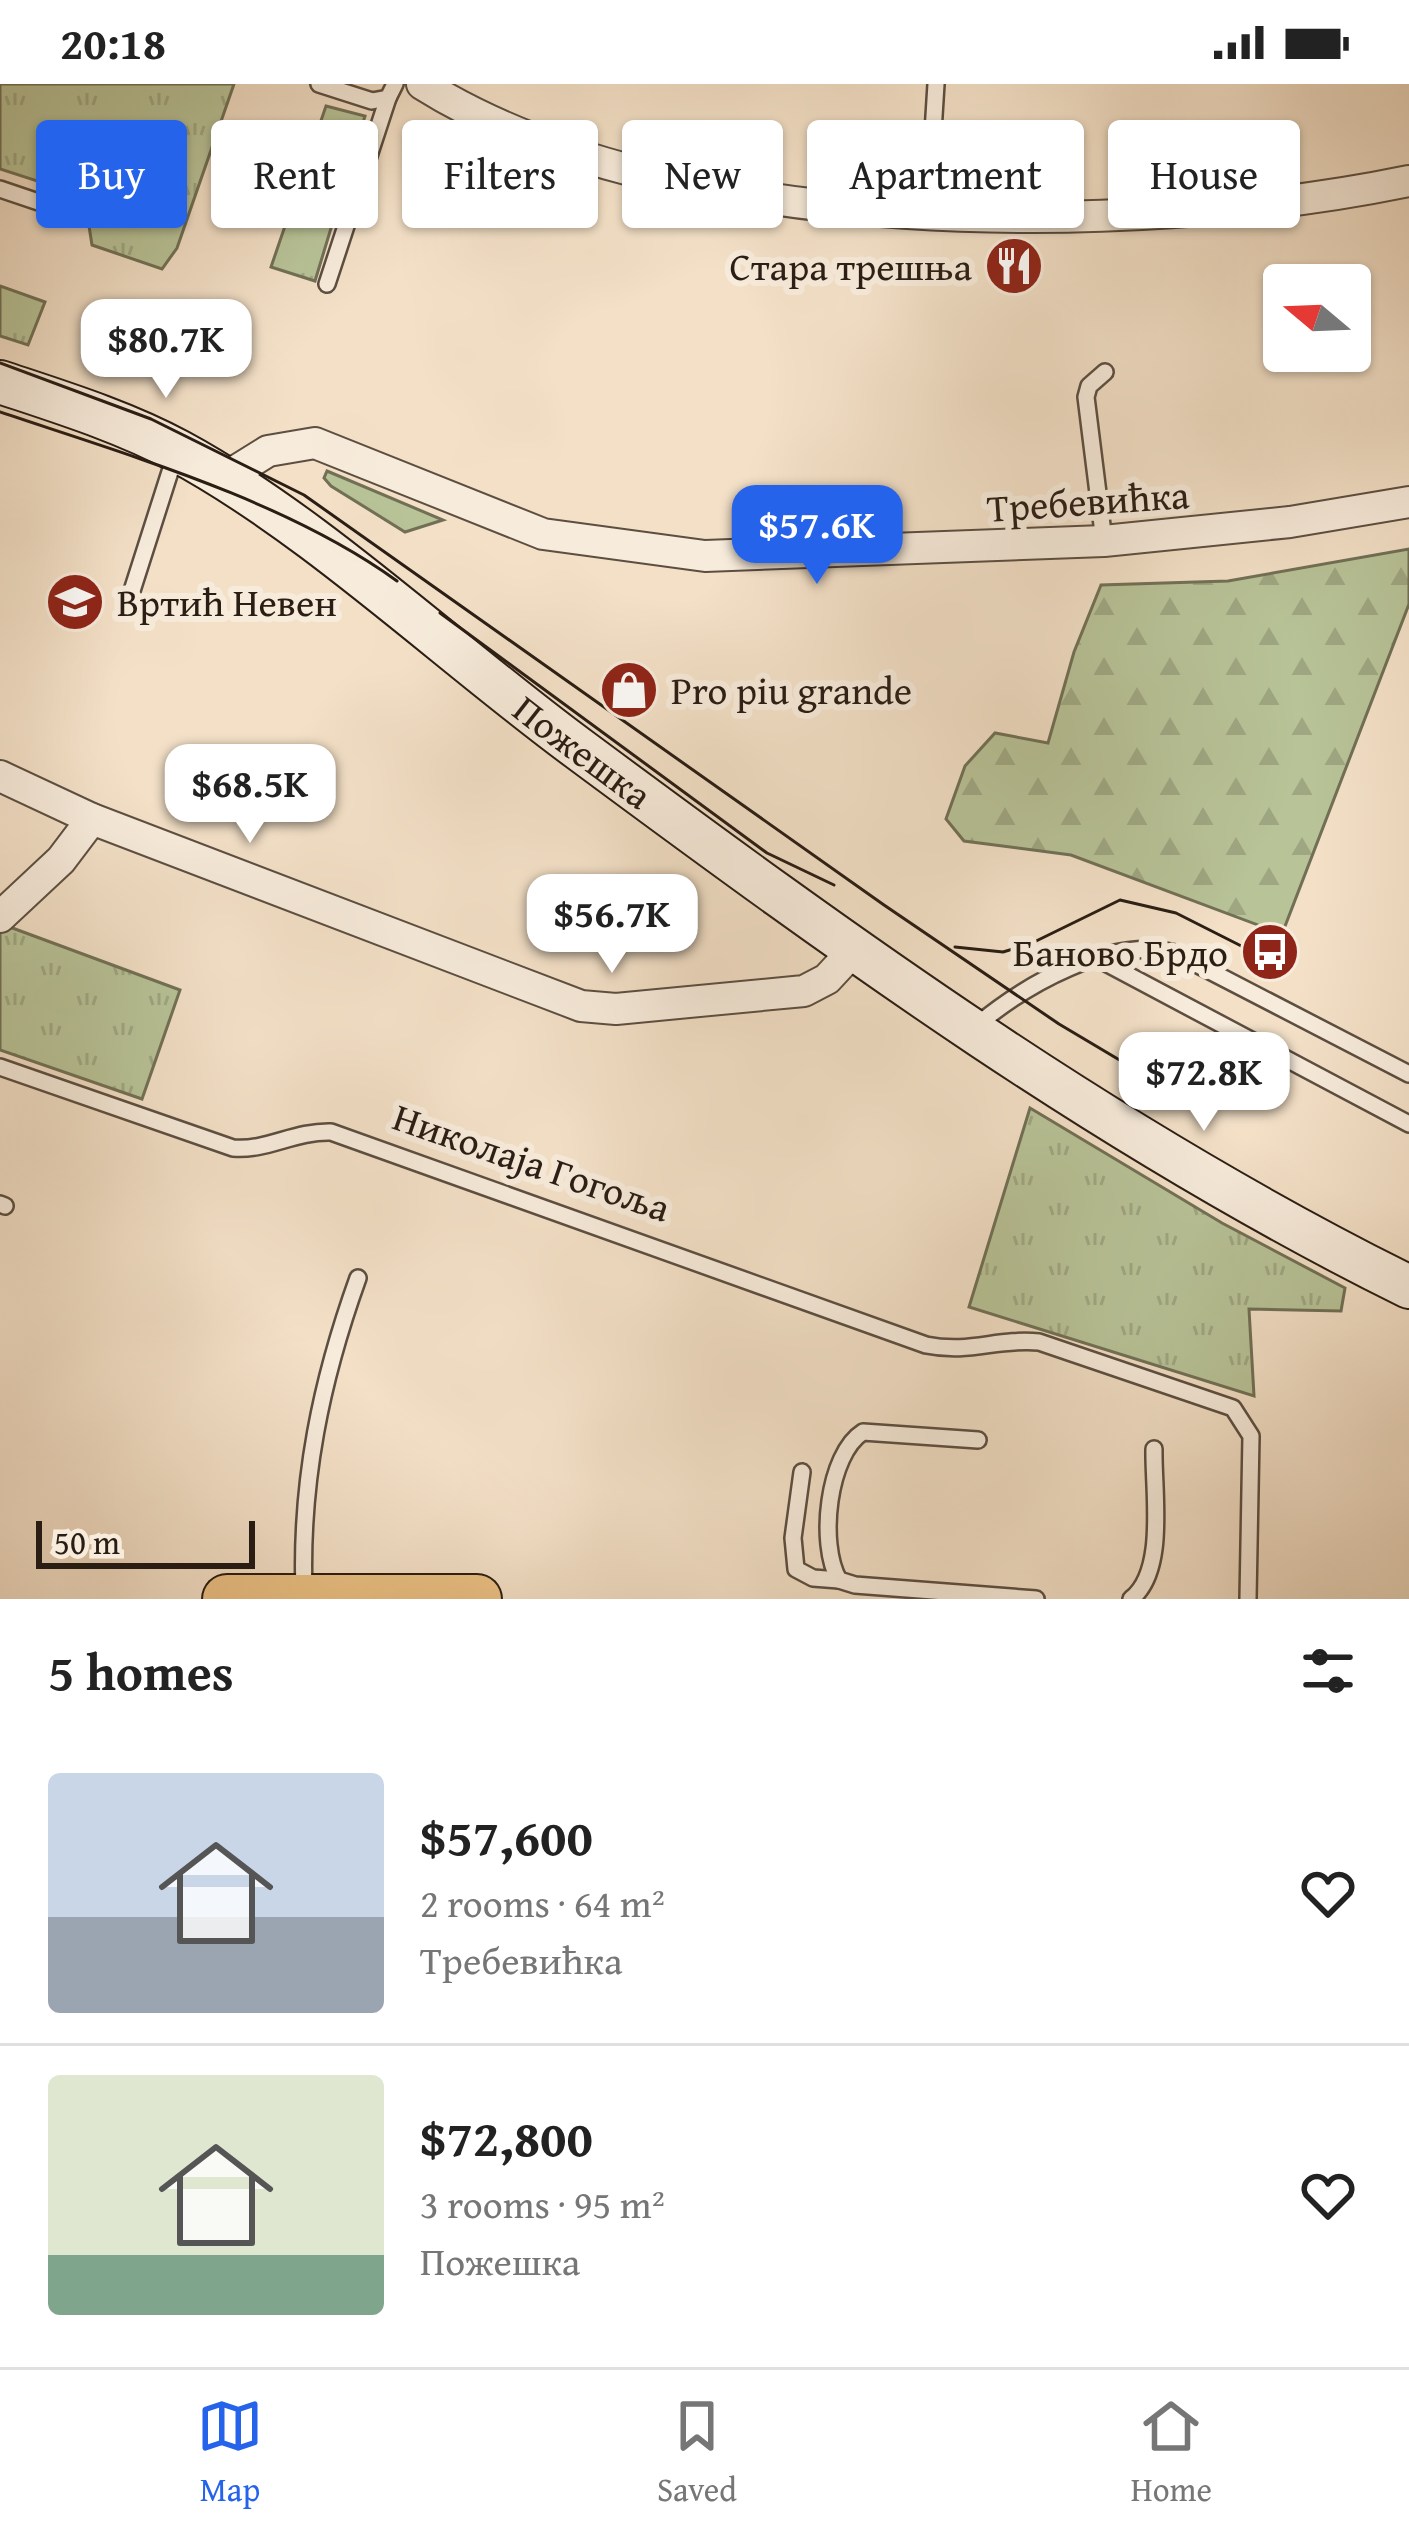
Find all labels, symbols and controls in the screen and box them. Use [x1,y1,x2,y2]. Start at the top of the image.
text: 20:18 [60,10,166,75]
chip: Buy [36,120,187,228]
chip: Rent [211,120,378,228]
chip: Filters [402,120,598,228]
chip: New [622,120,783,228]
chip: Apartment [807,120,1084,228]
chip: House [1108,120,1300,228]
restaurant icon: Стара трешња [983,235,1045,297]
place label: Стара трешња [730,237,972,294]
north arrow [1263,264,1371,372]
map controls [1263,264,1371,372]
pin: $80.7K [68,299,264,401]
text: $80.7K [108,309,224,366]
street label: Требевићка [985,465,1191,536]
pin: $57.6K [719,485,915,587]
text: $57.6K [759,495,875,552]
school or university icon: Вртић Невен [44,571,106,633]
place label: Вртић Невен [117,573,337,630]
shop icon: Pro piu grande [598,659,660,721]
place label: Pro piu grande [671,661,912,718]
street label: Пожешка [502,680,665,822]
pin: $68.5K [152,744,348,846]
text: $68.5K [192,754,308,811]
pin: $56.7K [514,874,710,976]
text: $56.7K [554,884,670,941]
bus stop icon: Баново Брдо [1239,921,1301,983]
place label: Баново Брдо [1013,923,1228,980]
pin: $72.8K [1106,1032,1302,1134]
text: $72.8K [1146,1042,1262,1099]
street label: Николаја Гогоља [386,1087,679,1236]
scale bar [36,1515,255,1568]
text: 50 m [54,1518,120,1566]
text: 5 homes [48,1634,234,1709]
icon: filters [1295,1638,1361,1704]
text: $57,600 [420,1799,593,1874]
icon: home [144,1821,288,1965]
icon: heart [1295,1860,1361,1926]
text: 2 rooms · 64 m² [420,1874,665,1931]
text: Требевићка [420,1931,623,1988]
text: $72,800 [420,2100,593,2175]
icon: home [144,2123,288,2267]
icon: heart [1295,2162,1361,2228]
text: 3 rooms · 95 m² [420,2175,665,2232]
text: Пожешка [420,2232,580,2289]
tab: Map [197,2393,263,2513]
tab: Saved [657,2393,737,2513]
tab: Home [1131,2393,1212,2513]

